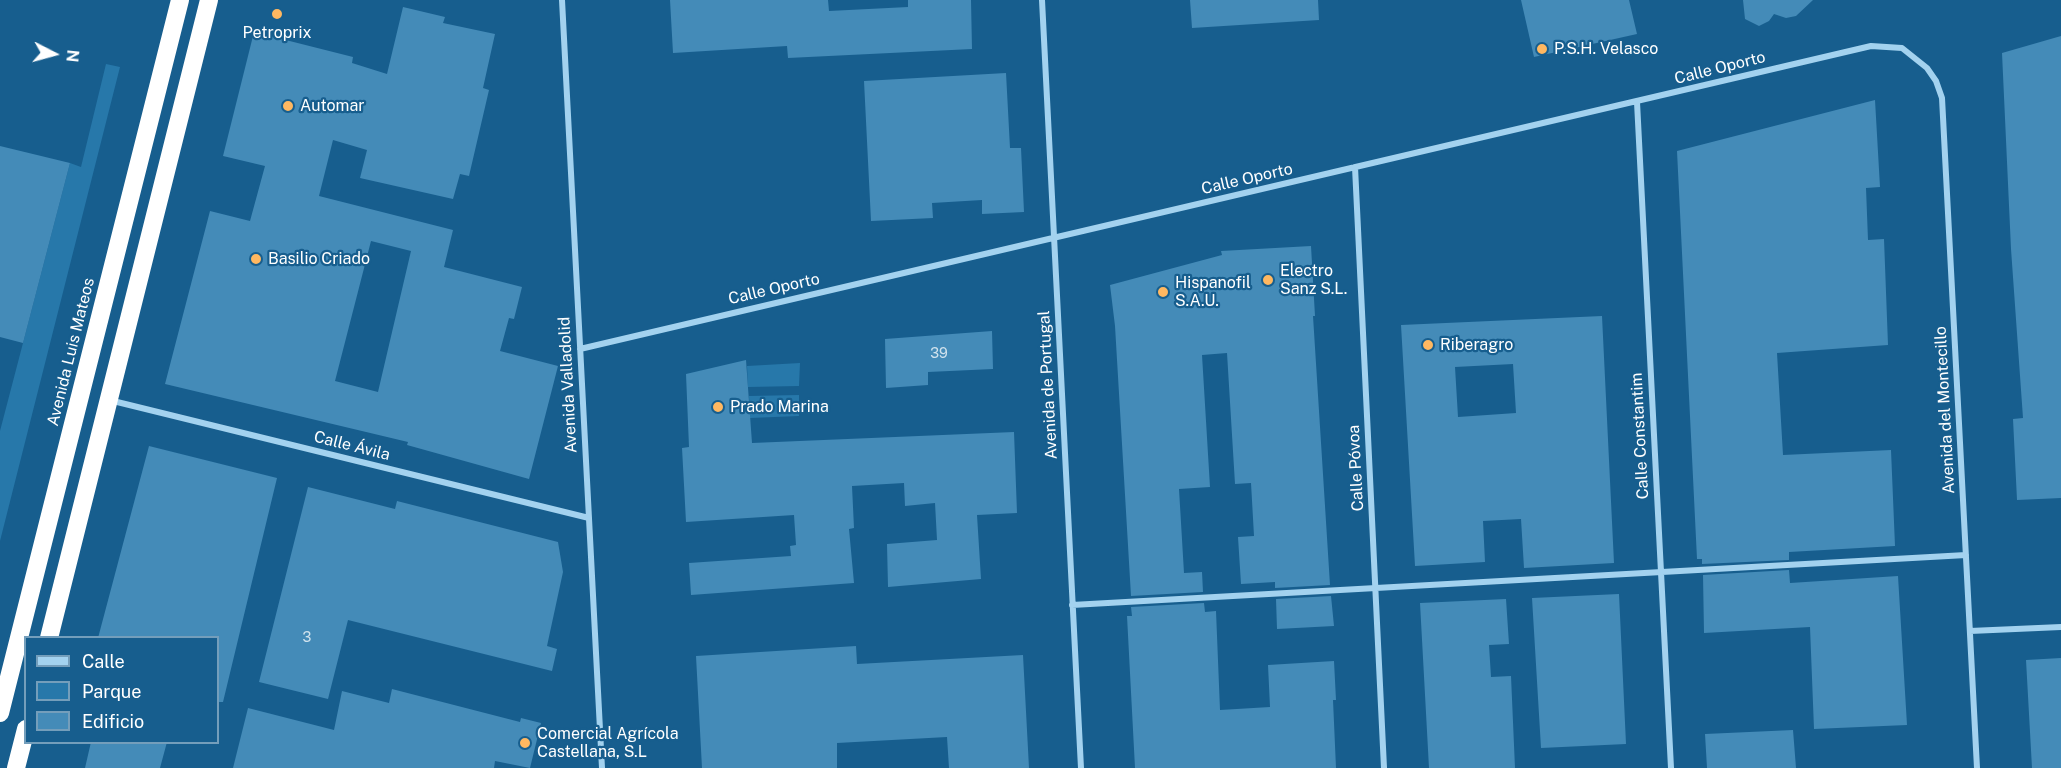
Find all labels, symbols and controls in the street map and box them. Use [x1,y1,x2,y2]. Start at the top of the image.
marker: Petroprix [270,7,284,21]
place label: Petroprix [243,23,311,43]
north arrow [24,24,84,84]
place label: P.S.H. Velasco [1554,39,1658,59]
marker: P.S.H. Velasco [1535,42,1549,56]
street label: Calle Oporto [1673,47,1767,89]
text: N [62,49,83,63]
place label: Automar [300,96,364,116]
marker: Automar [281,99,295,113]
street label: Calle Oporto [1200,159,1294,199]
place label: Basilio Criado [268,249,370,269]
marker: Basilio Criado [249,252,263,266]
place label: Electro Sanz S.L. [1280,261,1347,299]
street label: Calle Oporto [727,269,821,309]
place label: Hispanofil S.A.U. [1175,273,1251,311]
marker: Electro Sanz S.L. [1261,273,1275,287]
street label: Avenida Luis Mateos [43,276,99,428]
marker: Hispanofil S.A.U. [1156,285,1170,299]
street label: Avenida de Portugal [1035,310,1061,460]
street label: Avenida Valladolid [555,316,581,454]
street label: Avenida del Montecillo [1931,326,1959,494]
place label: Riberagro [1440,335,1513,355]
marker: Riberagro [1421,338,1435,352]
house number: 39 [930,346,948,362]
street label: Calle Constantim [1627,372,1653,500]
place label: Prado Marina [730,397,829,417]
marker: Prado Marina [711,400,725,414]
street label: Calle Póvoa [1344,424,1368,512]
street label: Calle Ávila [312,427,392,465]
house number: 3 [303,630,311,646]
legend [24,636,219,744]
text: Calle [82,651,125,672]
text: Parque [82,681,142,702]
text: Edificio [82,711,144,732]
place label: Comercial Agrícola Castellana, S.L [537,724,679,762]
marker: Comercial Agrícola Castellana, S.L [518,736,532,750]

